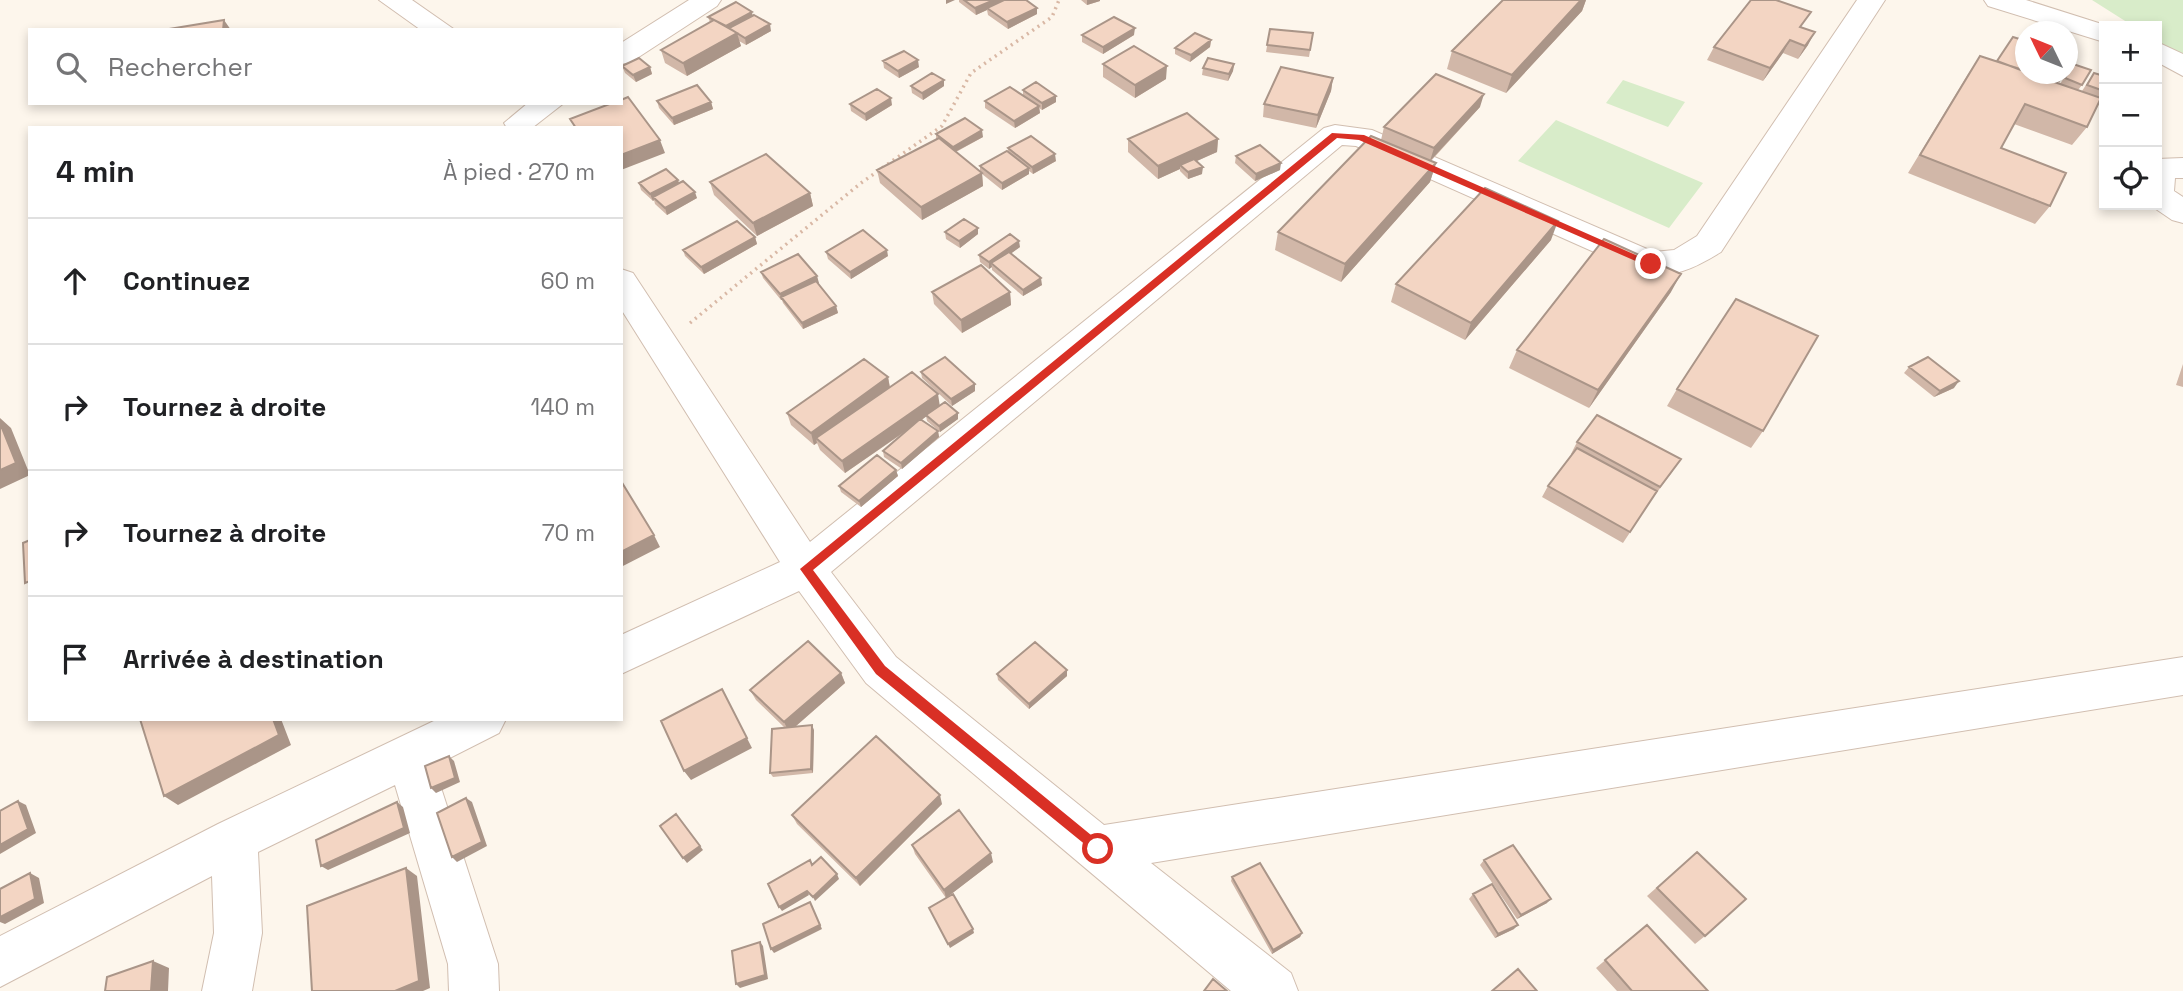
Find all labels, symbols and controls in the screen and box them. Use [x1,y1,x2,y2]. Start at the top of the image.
north arrow [2015,21,2078,84]
map controls [2099,21,2162,210]
button: + [2099,21,2162,84]
search box [28,28,623,105]
icon: search [52,48,90,86]
text: Rechercher [108,50,253,84]
button: − [2099,84,2162,147]
button: locate [2099,147,2162,210]
text: 4 min [56,152,135,191]
text: À pied · 270 m [443,157,595,187]
route end [1635,248,1666,279]
icon: ahead [56,262,94,300]
text: Continuez [123,264,250,298]
text: 60 m [540,266,595,296]
icon: right [56,388,94,426]
text: Tournez à droite [123,390,326,424]
text: 140 m [531,392,595,422]
icon: right [56,514,94,552]
text: Tournez à droite [123,516,326,550]
text: 70 m [542,518,595,548]
icon: arrive [56,640,94,678]
text: Arrivée à destination [123,642,384,676]
route start [1082,833,1113,864]

